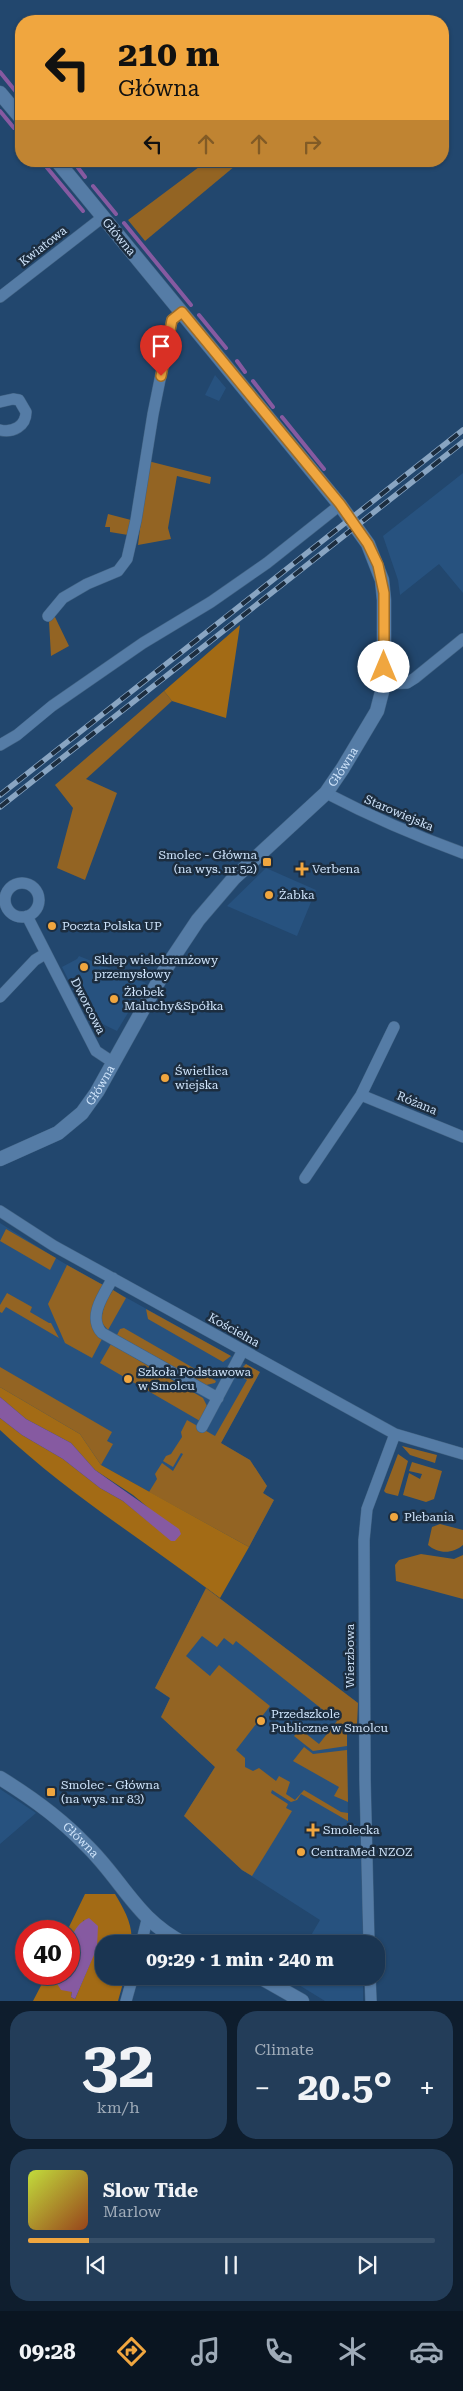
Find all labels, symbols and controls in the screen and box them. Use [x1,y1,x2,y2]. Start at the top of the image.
text: 210 m [118,34,219,75]
icon: left [35,35,100,100]
text: Główna [118,76,199,101]
icon: left [139,130,167,158]
icon: ahead [192,130,220,158]
icon: ahead [245,130,273,158]
icon: right [298,130,326,158]
street label: Główna [99,215,139,259]
street label: Kwiatowa [17,223,70,269]
pin [140,325,182,376]
icon: arrive [147,332,175,360]
position arrow [357,640,409,692]
street label: Główna [325,744,361,789]
street label: Starowiejska [362,792,436,834]
place label: Smolec - Główna (na wys. nr 52) [158,848,257,876]
marker: Smolec - Główna (na wys. nr 52) [261,856,273,868]
place label: Verbena [312,862,360,876]
marker: Verbena [296,863,308,875]
place label: Żabka [279,888,315,902]
marker: Żabka [263,889,275,901]
place label: Poczta Polska UP [62,919,162,933]
marker: Poczta Polska UP [46,920,58,932]
place label: Sklep wielobranżowy przemysłowy [94,953,219,981]
marker: Sklep wielobranżowy przemysłowy [78,961,90,973]
street label: Dworcowa [68,976,108,1037]
place label: Żłobek Maluchy&Spółka [124,985,224,1013]
marker: Żłobek Maluchy&Spółka [108,993,120,1005]
street label: Główna [83,1062,118,1108]
place label: Świetlica wiejska [175,1064,229,1092]
marker: Świetlica wiejska [159,1072,171,1084]
street label: Różana [395,1089,440,1118]
street label: Kościelna [206,1310,263,1350]
place label: Szkoła Podstawowa w Smolcu [138,1365,252,1393]
marker: Szkoła Podstawowa w Smolcu [122,1373,134,1385]
place label: Plebania [404,1510,455,1524]
marker: Plebania [388,1511,400,1523]
street label: Wierzbowa [343,1623,357,1688]
place label: Przedszkole Publiczne w Smolcu [271,1707,389,1735]
marker: Przedszkole Publiczne w Smolcu [255,1715,267,1727]
place label: Smolec - Główna (na wys. nr 83) [61,1778,160,1806]
marker: Smolec - Główna (na wys. nr 83) [45,1786,57,1798]
street label: Główna [60,1819,102,1861]
place label: Smolecka [323,1823,380,1837]
marker: Smolecka [307,1824,319,1836]
place label: CentraMed NZOZ [311,1845,412,1859]
marker: CentraMed NZOZ [295,1846,307,1858]
speed limit sign: 40 [15,1920,80,1985]
text: 09:29 · 1 min · 240 m [146,1948,334,1971]
text: 32 [82,2027,155,2103]
text: Climate [255,2040,314,2059]
text: 20.5° [297,2065,392,2109]
text: − [255,2072,270,2105]
text: + [419,2072,435,2105]
text: km/h [97,2098,140,2117]
text: Slow Tide [103,2179,198,2202]
text: Marlow [103,2202,161,2221]
icon: previous [82,2251,110,2279]
icon: pause [217,2251,245,2279]
icon: next [353,2251,381,2279]
icon: directions [114,2334,149,2369]
icon: music [188,2334,223,2369]
icon: phone [261,2334,296,2369]
icon: climate [335,2334,370,2369]
icon: car [409,2334,444,2369]
text: 09:28 [19,2339,75,2364]

